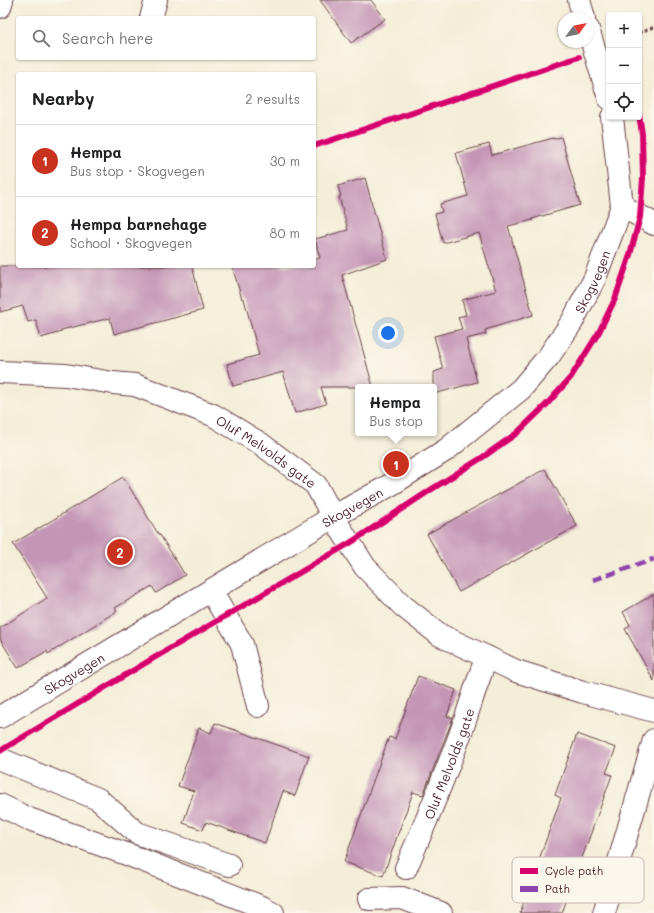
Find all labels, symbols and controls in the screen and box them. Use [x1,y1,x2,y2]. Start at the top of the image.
north arrow [558,12,594,48]
map controls [606,12,642,120]
button: + [606,12,642,48]
search box [16,16,316,60]
icon: search [30,27,52,49]
text: Search here [62,28,153,48]
button: − [606,48,642,84]
button: locate [606,84,642,120]
text: Nearby [32,87,94,109]
text: 2 results [245,90,300,107]
text: Hempa [70,142,122,162]
text: 1 [42,152,48,169]
text: 30 m [270,152,300,169]
text: Bus stop · Skogvegen [70,162,205,179]
text: Hempa barnehage [70,214,207,234]
text: 2 [41,224,49,241]
text: 80 m [270,224,300,241]
text: School · Skogvegen [70,234,192,251]
street label: Skogvegen [570,248,613,316]
your location [378,323,398,343]
popup [355,384,437,436]
text: Hempa [369,392,421,412]
street label: Oluf Melvolds gate [214,411,320,491]
text: Bus stop [369,412,423,429]
pin: 1 [383,449,409,479]
street label: Skogvegen [318,483,385,531]
pin: 2 [107,537,133,567]
street label: Skogvegen [41,648,107,697]
street label: Oluf Melvolds gate [419,706,477,821]
legend [512,857,644,903]
text: Cycle path [545,863,603,878]
text: Path [545,881,570,896]

